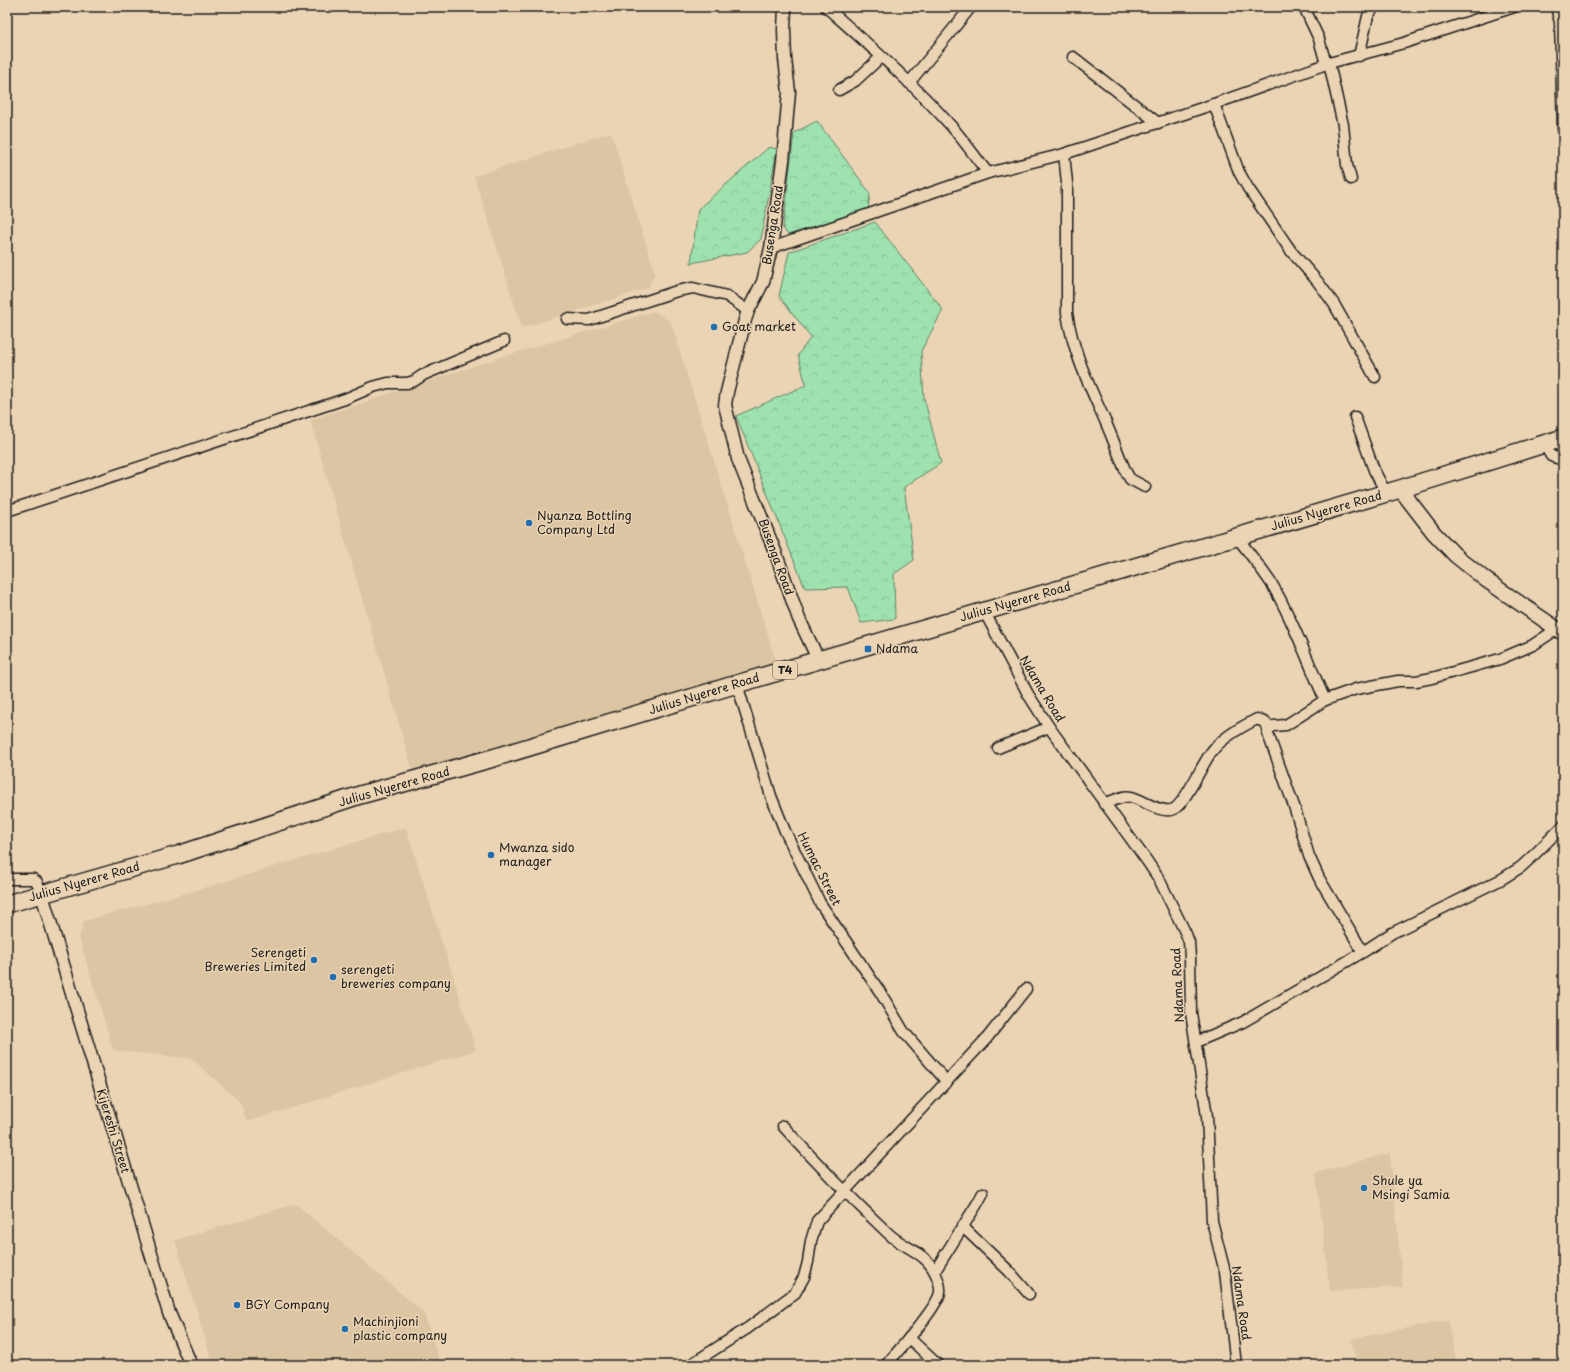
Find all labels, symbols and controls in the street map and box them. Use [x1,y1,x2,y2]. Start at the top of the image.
street label: Busenga Road [757,184,787,266]
place label: Goat market [722,317,796,335]
marker: Goat market [709,322,719,332]
street label: Julius Nyerere Road [1268,485,1384,535]
place label: Nyanza Bottling Company Ltd [537,506,632,538]
street label: Busenga Road [755,516,799,597]
marker: Nyanza Bottling Company Ltd [524,518,534,528]
street label: Julius Nyerere Road [957,576,1073,626]
place label: Ndama [876,639,918,657]
marker: Ndama [863,644,873,654]
street label: Ndama Road [1016,652,1070,725]
road number: T4 [773,661,797,679]
street label: Julius Nyerere Road [646,668,762,718]
street label: Julius Nyerere Road [336,761,452,811]
street label: Humac Street [794,829,846,908]
place label: Mwanza sido manager [499,838,575,870]
marker: Mwanza sido manager [486,850,496,860]
street label: Julius Nyerere Road [26,856,142,906]
place label: Serengeti Breweries Limited [204,943,306,975]
street label: Ndama Road [1166,947,1188,1023]
marker: Serengeti Breweries Limited [309,955,319,965]
place label: serengeti breweries company [341,960,451,992]
marker: serengeti breweries company [328,972,338,982]
street label: Kijereshi Street [93,1086,135,1175]
place label: Shule ya Msingi Samia [1372,1171,1450,1203]
marker: Shule ya Msingi Samia [1359,1183,1369,1193]
street label: Ndama Road [1228,1265,1256,1341]
place label: BGY Company [245,1295,330,1313]
marker: BGY Company [232,1300,242,1310]
place label: Machinjioni plastic company [353,1312,447,1344]
marker: Machinjioni plastic company [340,1324,350,1334]

